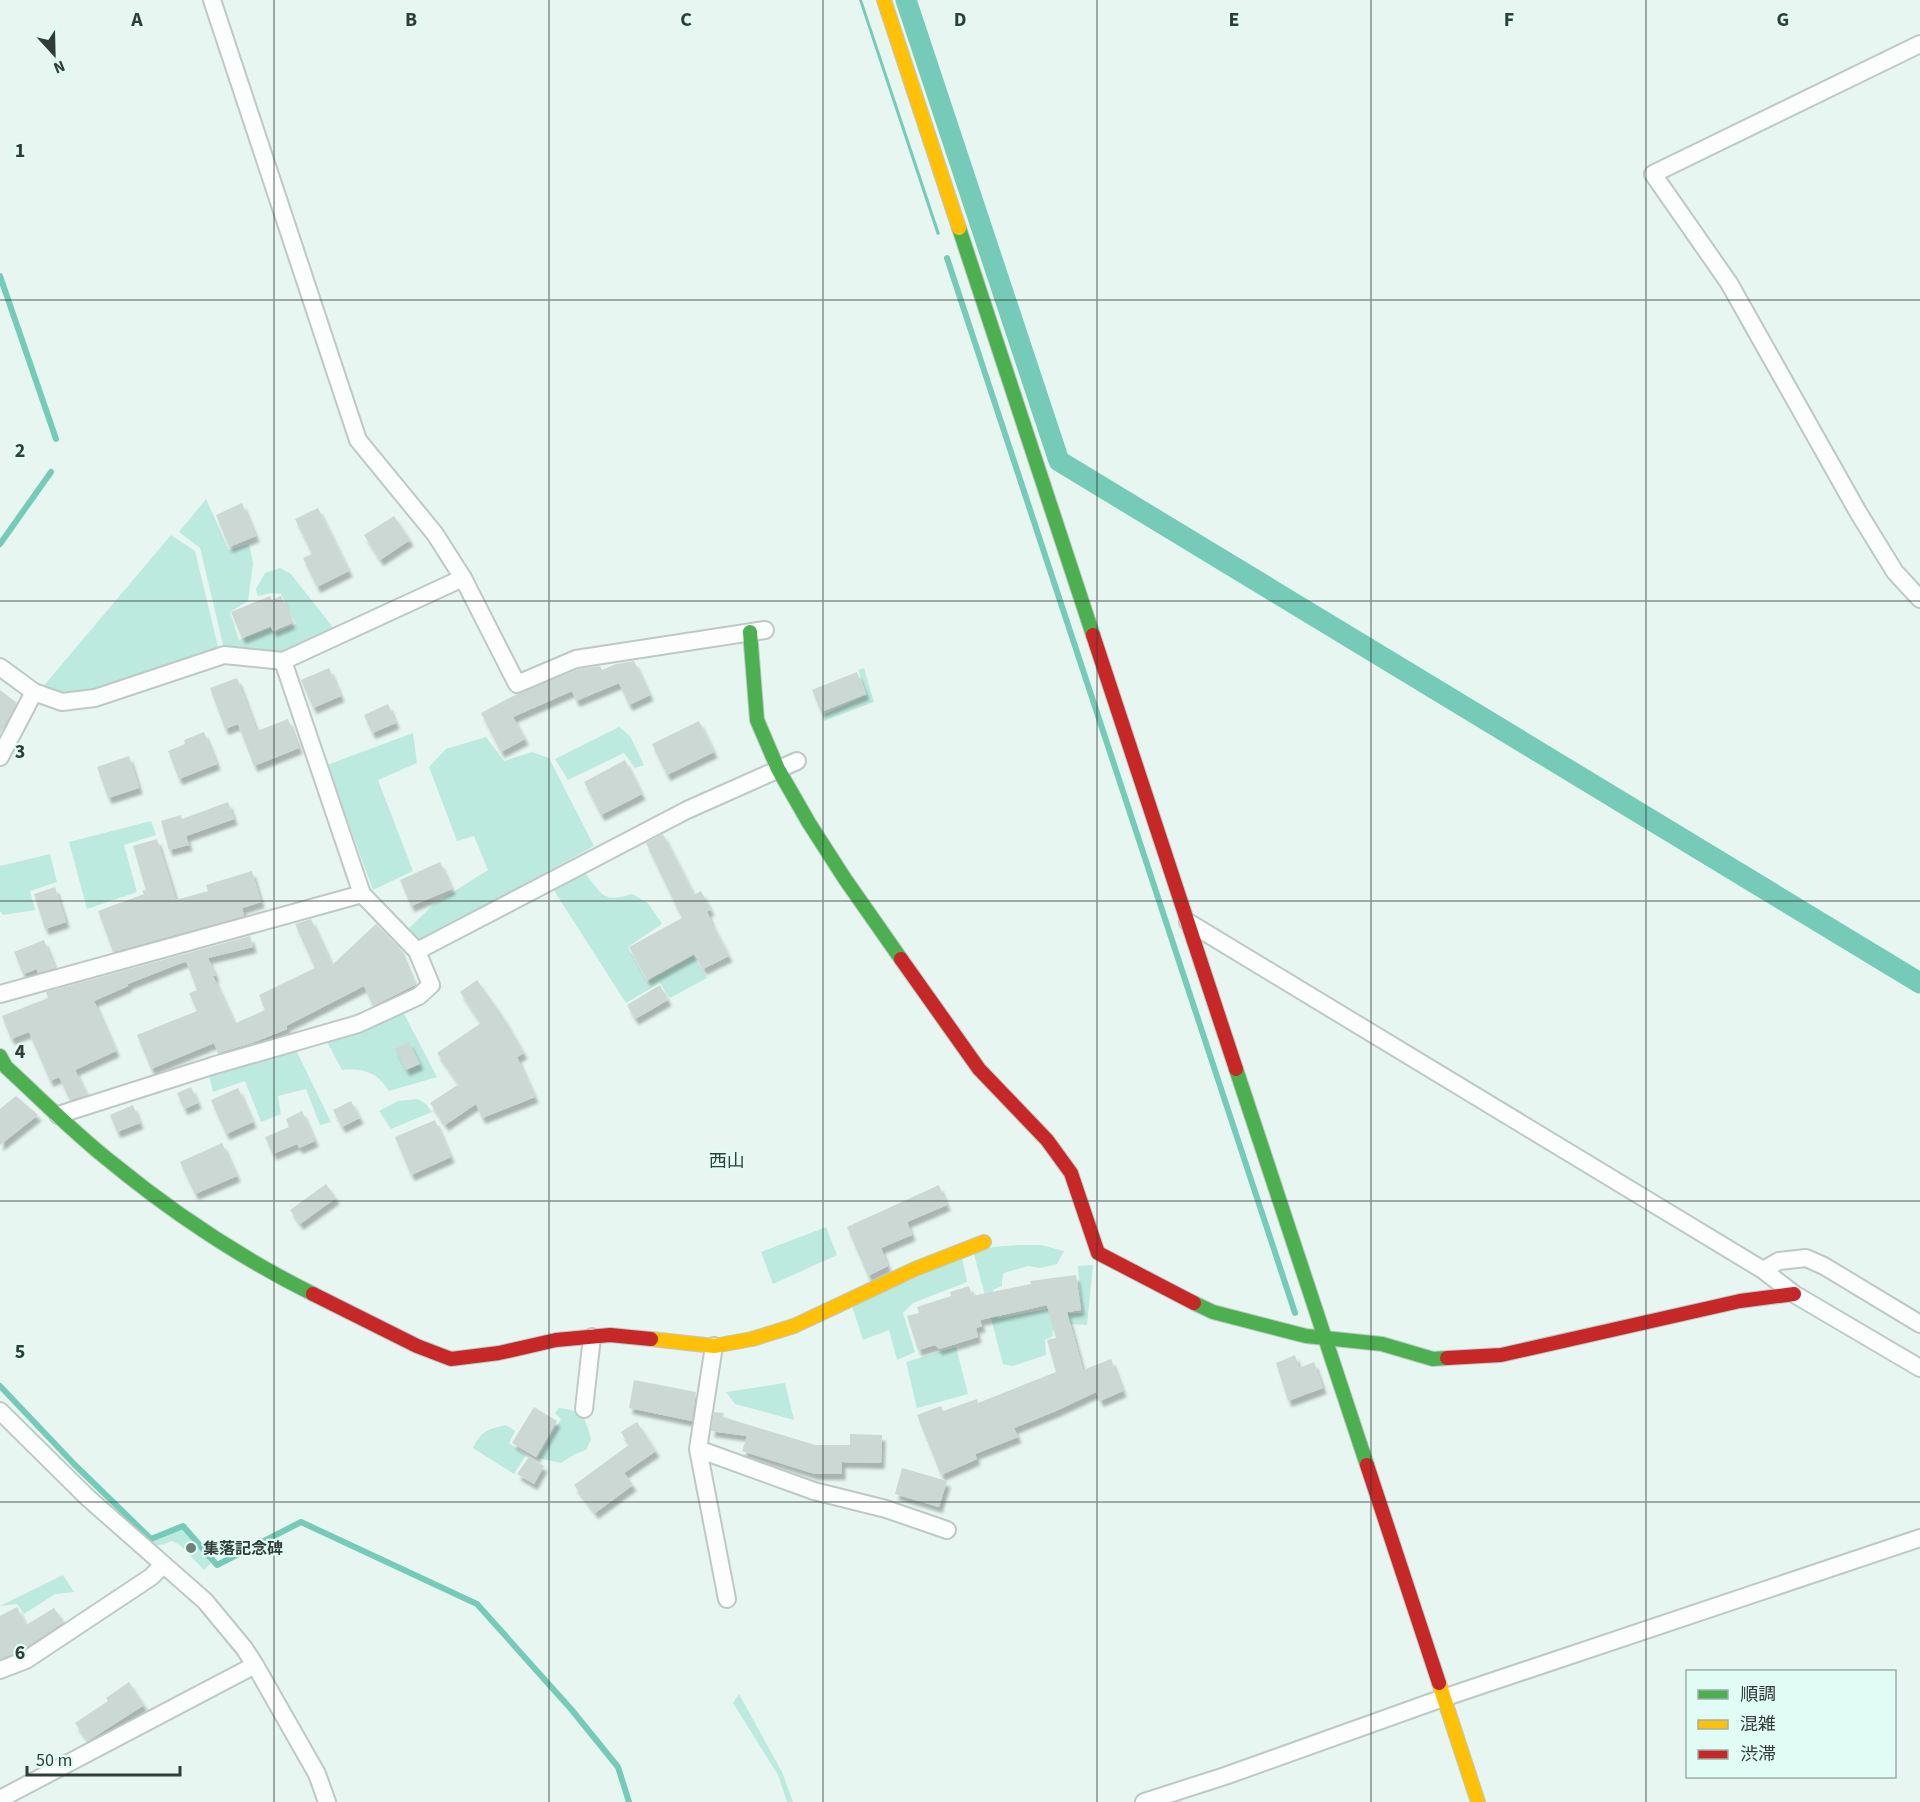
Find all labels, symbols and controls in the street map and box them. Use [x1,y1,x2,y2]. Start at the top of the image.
text: A [130,6,143,34]
text: B [405,6,417,34]
text: C [680,6,692,34]
text: D [954,6,966,34]
text: E [1229,6,1239,34]
text: F [1504,6,1514,34]
text: G [1777,6,1789,34]
north arrow [24,24,84,84]
text: N [50,55,68,79]
text: 1 [15,137,25,165]
text: 2 [15,437,25,465]
text: 3 [15,738,25,766]
text: 4 [15,1038,26,1066]
district label: 西山 [709,1149,745,1174]
text: 5 [15,1338,25,1366]
place label: 集落記念碑 [203,1538,283,1560]
marker: 集落記念碑 [184,1541,198,1555]
text: 6 [15,1639,25,1667]
legend [1686,1670,1896,1778]
text: 順調 [1740,1682,1776,1707]
text: 混雑 [1740,1712,1776,1737]
scale bar [27,1739,180,1777]
text: 渋滞 [1740,1742,1776,1767]
text: 50 m [36,1748,72,1773]

